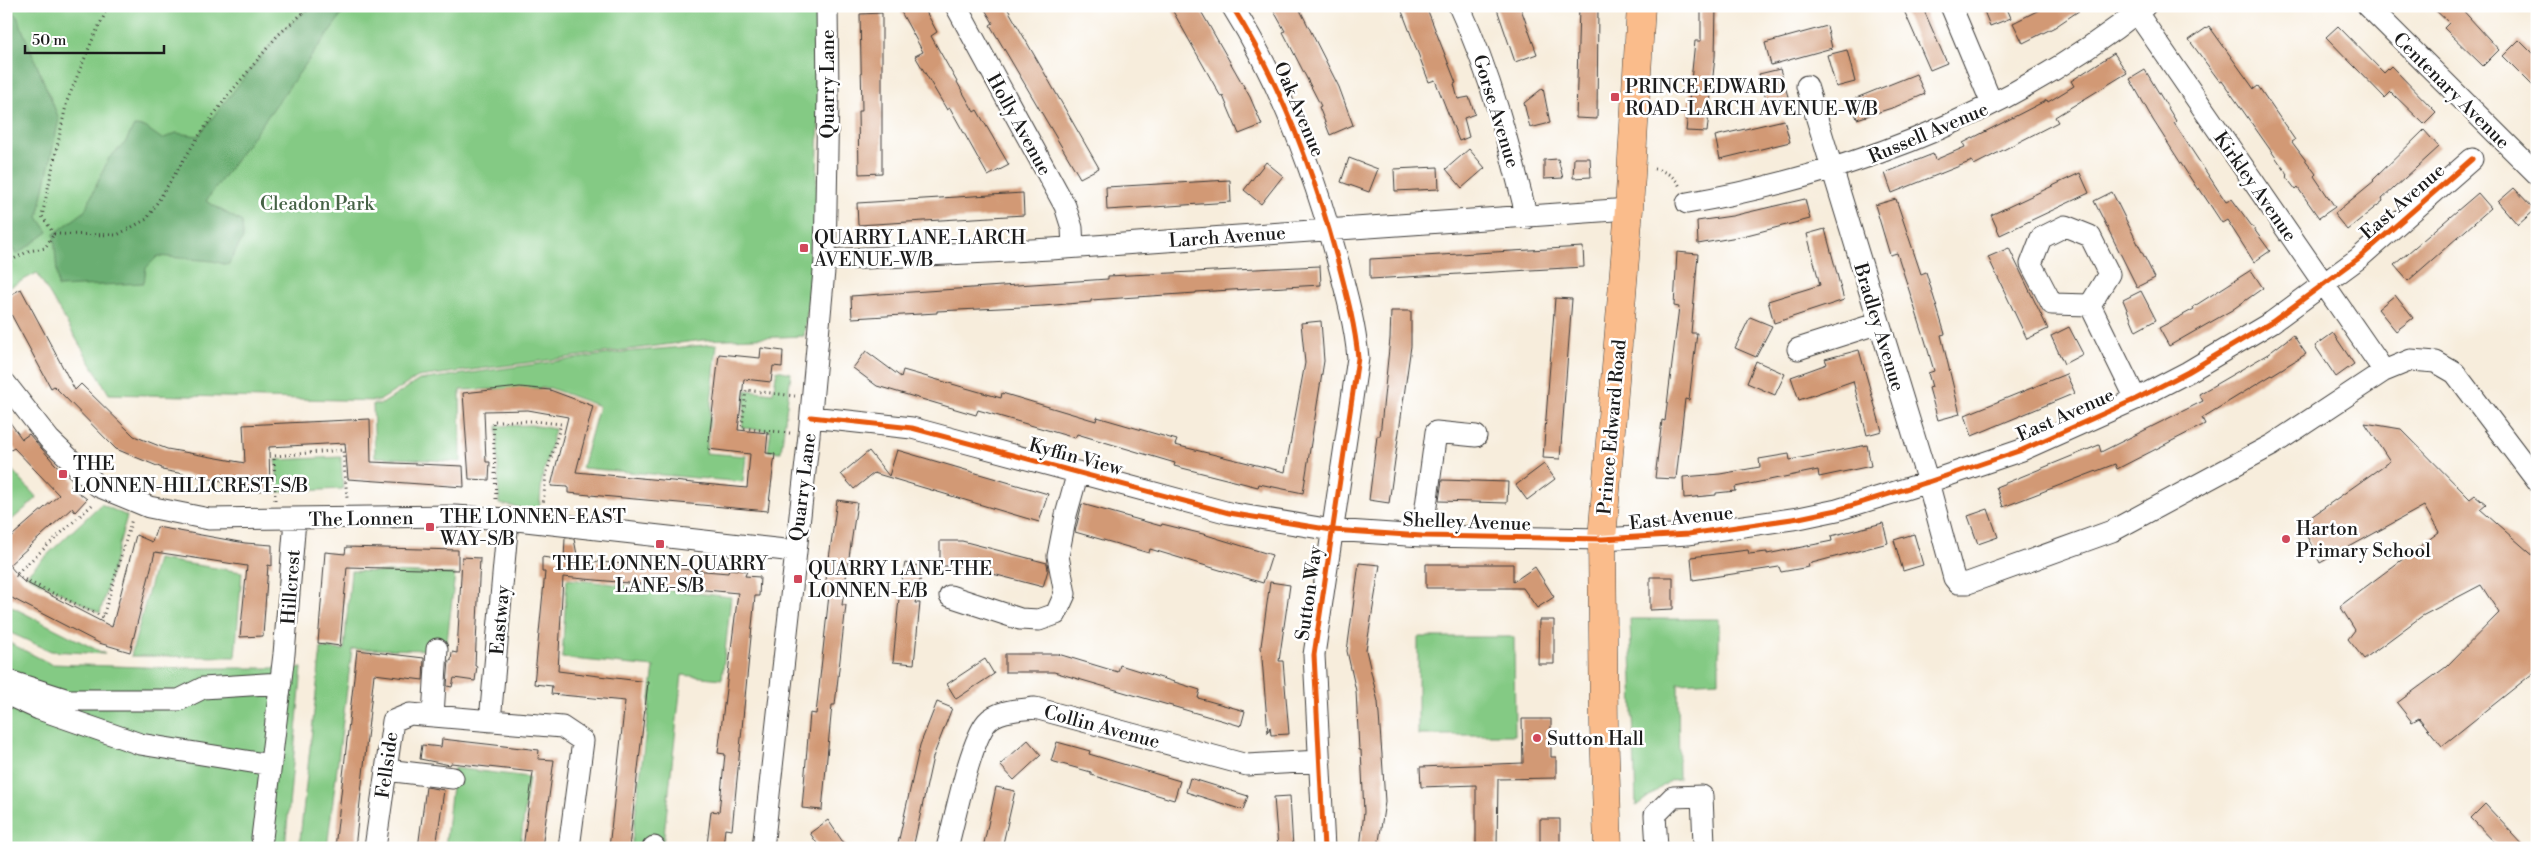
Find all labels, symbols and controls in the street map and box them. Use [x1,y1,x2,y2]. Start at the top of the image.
scale bar [25,22,164,54]
street label: Centenary Avenue [2388,27,2515,154]
street label: Quarry Lane [816,29,840,139]
text: 50 m [32,31,66,50]
street label: Gorse Avenue [1467,52,1525,171]
street label: Oak Avenue [1268,58,1330,161]
street label: Holly Avenue [981,69,1057,180]
place label: PRINCE EDWARD ROAD-LARCH AVENUE-W/B [1625,75,1878,121]
marker: PRINCE EDWARD ROAD-LARCH AVENUE-W/B [1609,91,1621,103]
street label: Russell Avenue [1865,97,1992,169]
street label: Kirkley Avenue [2208,127,2302,246]
street label: East Avenue [2355,158,2450,245]
park label: Cleadon Park [260,192,375,216]
street label: Larch Avenue [1168,221,1287,253]
place label: QUARRY LANE-LARCH AVENUE-W/B [813,226,1026,272]
marker: QUARRY LANE-LARCH AVENUE-W/B [798,242,810,254]
street label: Bradley Avenue [1848,259,1910,394]
street label: Prince Edward Road [1592,338,1632,516]
street label: East Avenue [2013,383,2118,447]
street label: Quarry Lane [784,432,822,543]
street label: Kyffin View [1026,433,1126,481]
place label: THE LONNEN-HILLCREST-S/B [73,452,308,498]
marker: THE LONNEN-HILLCREST-S/B [57,468,69,480]
street label: East Avenue [1628,501,1734,535]
place label: THE LONNEN-EAST WAY-S/B [439,505,626,551]
street label: The Lonnen [308,506,414,532]
street label: Shelley Avenue [1402,508,1532,536]
place label: Harton Primary School [2296,517,2431,563]
marker: THE LONNEN-EAST WAY-S/B [424,521,436,533]
marker: Harton Primary School [2280,533,2292,545]
marker: THE LONNEN-QUARRY LANE-S/B [654,538,666,550]
street label: Sutton Way [1290,543,1328,642]
street label: Hillcrest [276,548,306,625]
place label: THE LONNEN-QUARRY LANE-S/B [552,552,769,598]
place label: QUARRY LANE-THE LONNEN-E/B [808,557,992,603]
marker: QUARRY LANE-THE LONNEN-E/B [792,573,804,585]
street label: Eastway [485,583,515,656]
street label: Collin Avenue [1041,700,1162,754]
place label: Sutton Hall [1547,727,1644,751]
street label: Fellside [370,730,404,800]
marker: Sutton Hall [1531,732,1543,744]

